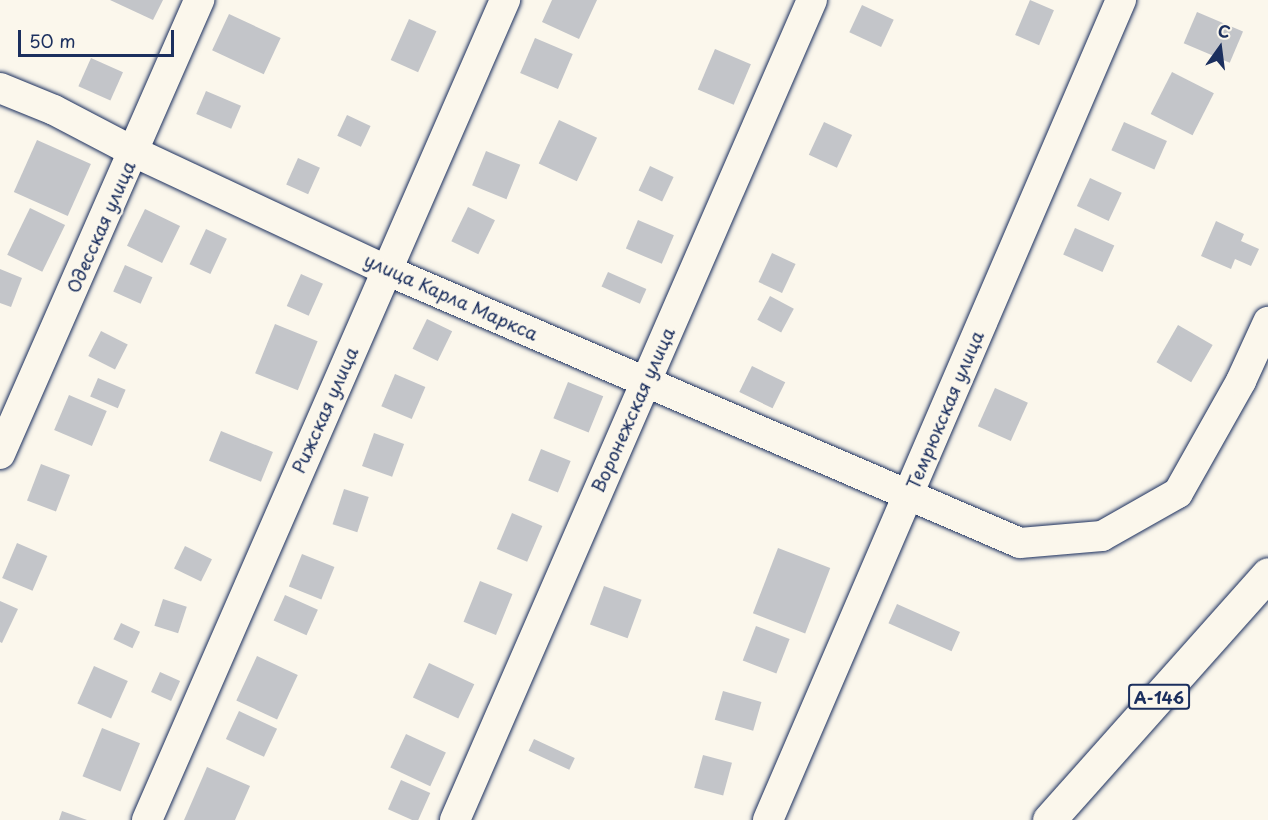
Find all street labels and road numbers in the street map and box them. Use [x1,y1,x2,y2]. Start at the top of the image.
street label: Одесская улица [62,157,140,297]
street label: улица Карла Маркса [361,249,541,345]
street label: Воронежская улица [587,324,679,496]
street label: Темрюкская улица [902,327,988,493]
street label: Рижская улица [287,343,363,477]
road number: А-146 [1128,684,1190,710]

